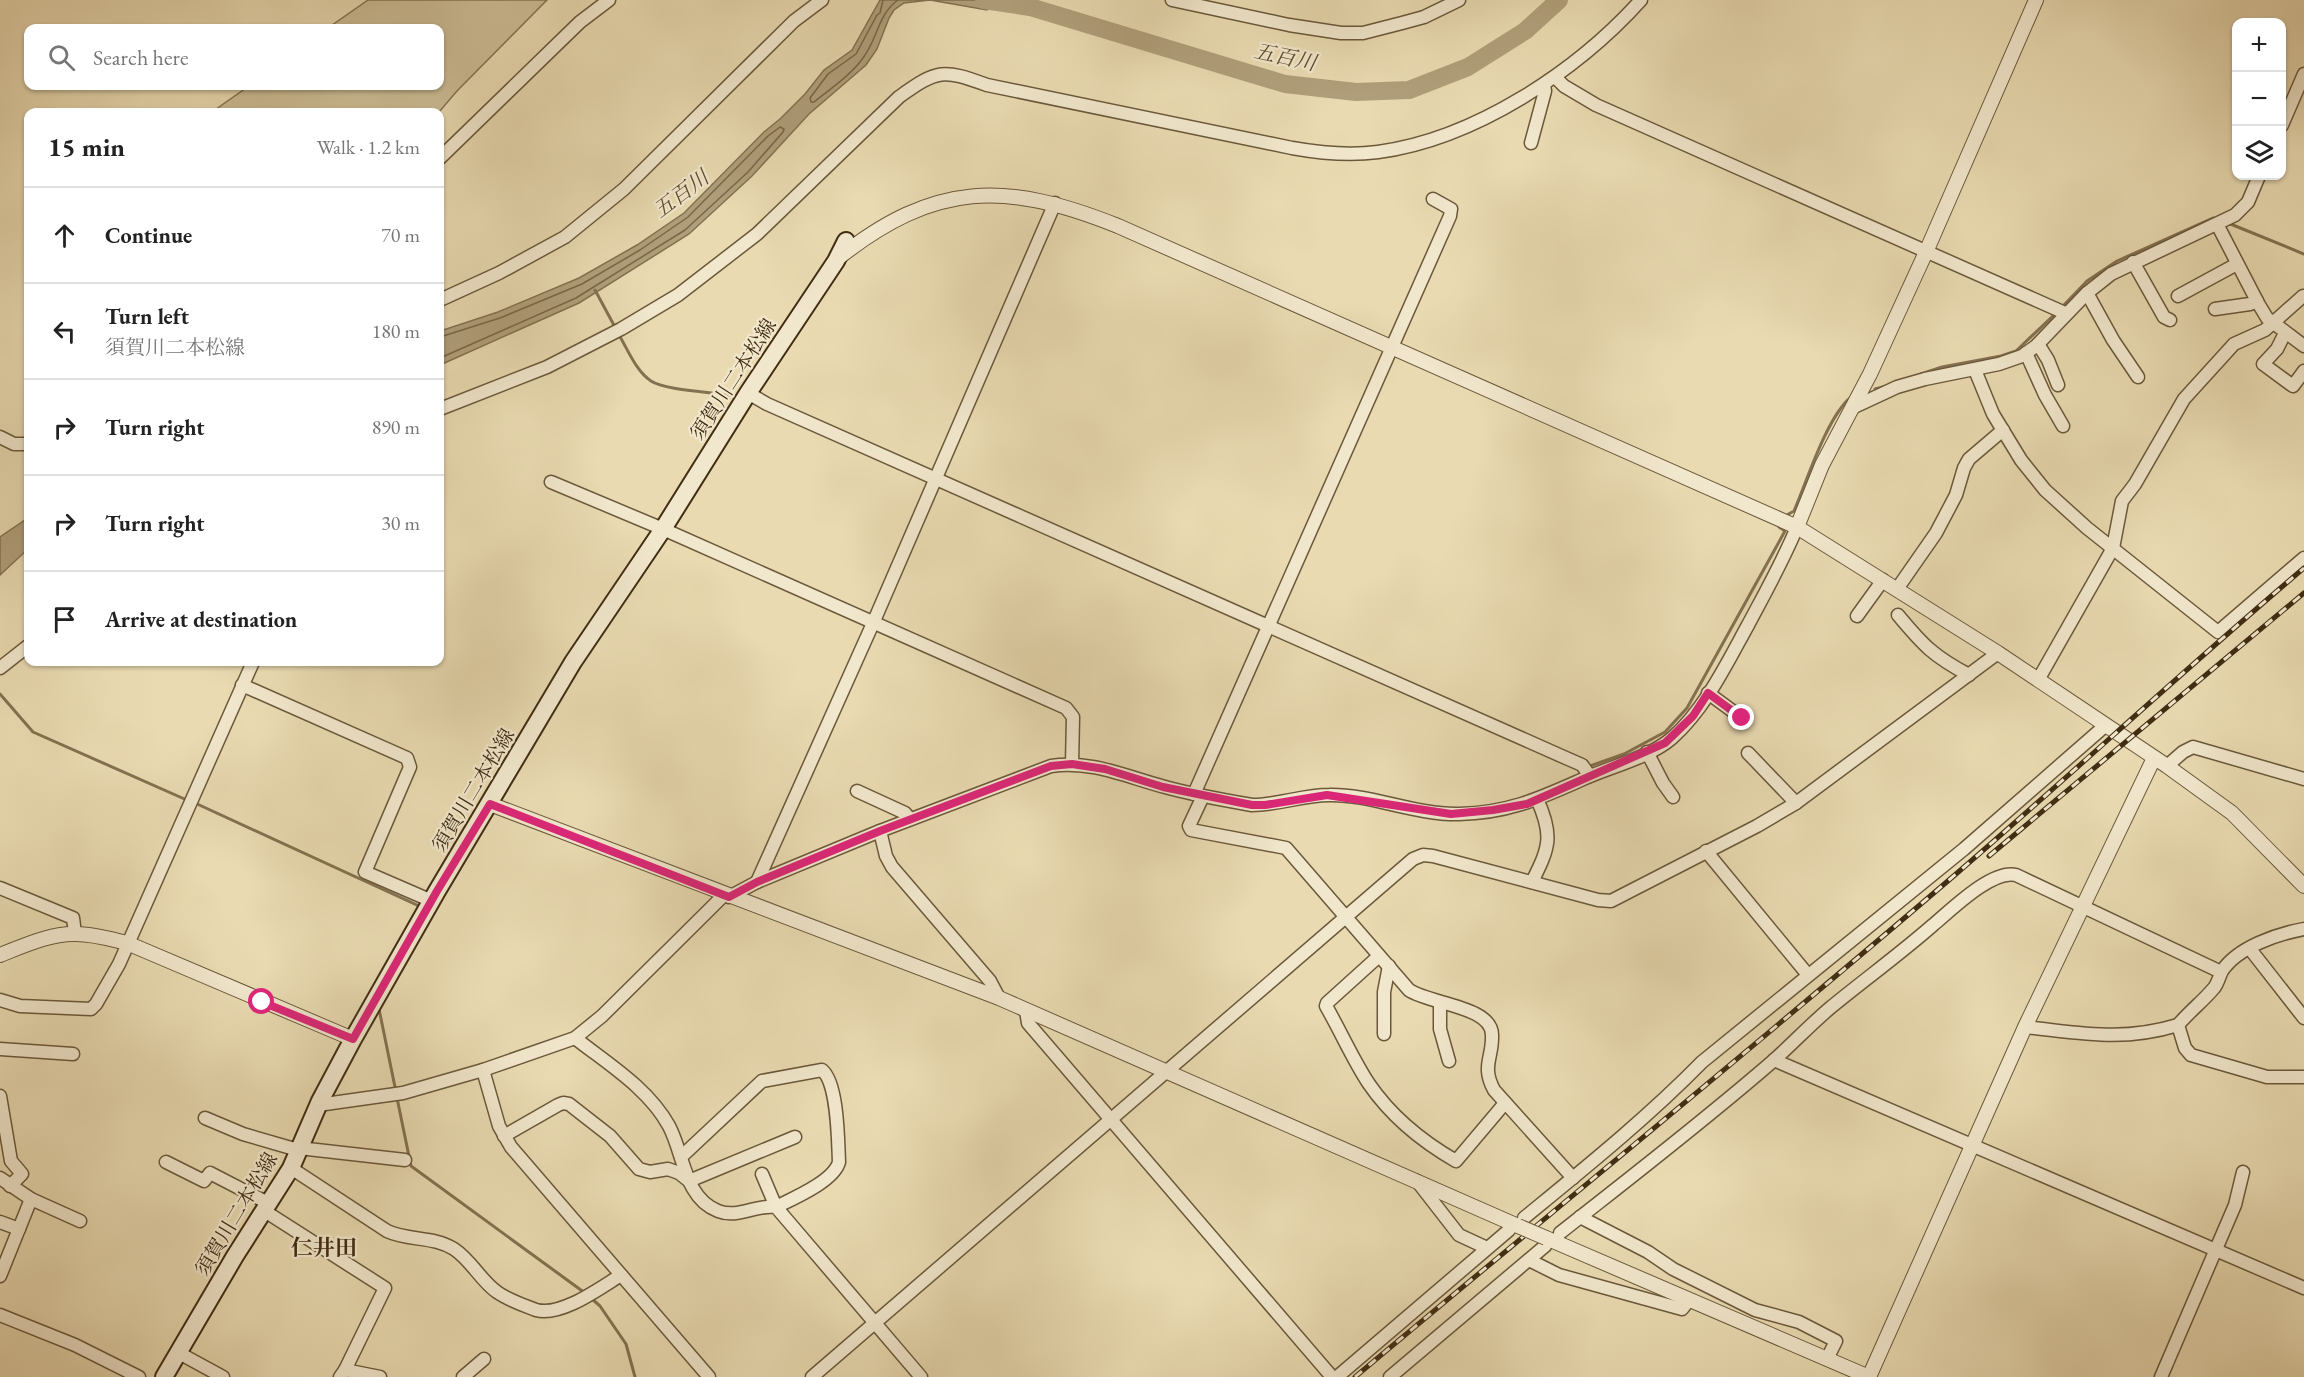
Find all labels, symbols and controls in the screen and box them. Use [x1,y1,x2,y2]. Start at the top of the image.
map controls [2232,18,2286,180]
button: + [2232,18,2286,72]
search box [24,24,444,90]
water label: 五百川 [1251,37,1321,77]
icon: search [45,41,78,74]
text: Search here [93,43,188,72]
button: − [2232,72,2286,126]
button: layers [2232,126,2286,180]
text: 15 min [48,130,125,164]
text: Walk · 1.2 km [317,134,420,160]
water label: 五百川 [647,163,716,223]
icon: ahead [48,219,81,252]
text: Continue [105,221,192,250]
text: 70 m [381,222,420,248]
text: Turn left [105,302,189,331]
street label: 須賀川二本松線 [684,313,782,445]
icon: left [48,315,81,348]
text: 180 m [372,318,420,344]
text: 須賀川二本松線 [105,334,245,360]
icon: right [48,411,81,444]
text: Turn right [105,413,204,442]
text: 890 m [372,414,420,440]
icon: right [48,507,81,540]
text: Turn right [105,509,204,538]
text: 30 m [381,510,420,536]
icon: arrive [48,603,81,636]
text: Arrive at destination [105,605,297,634]
route end [1728,704,1754,730]
street label: 須賀川二本松線 [426,723,520,857]
route start [248,988,274,1014]
street label: 須賀川二本松線 [189,1147,283,1281]
district label: 仁井田 [291,1233,357,1262]

